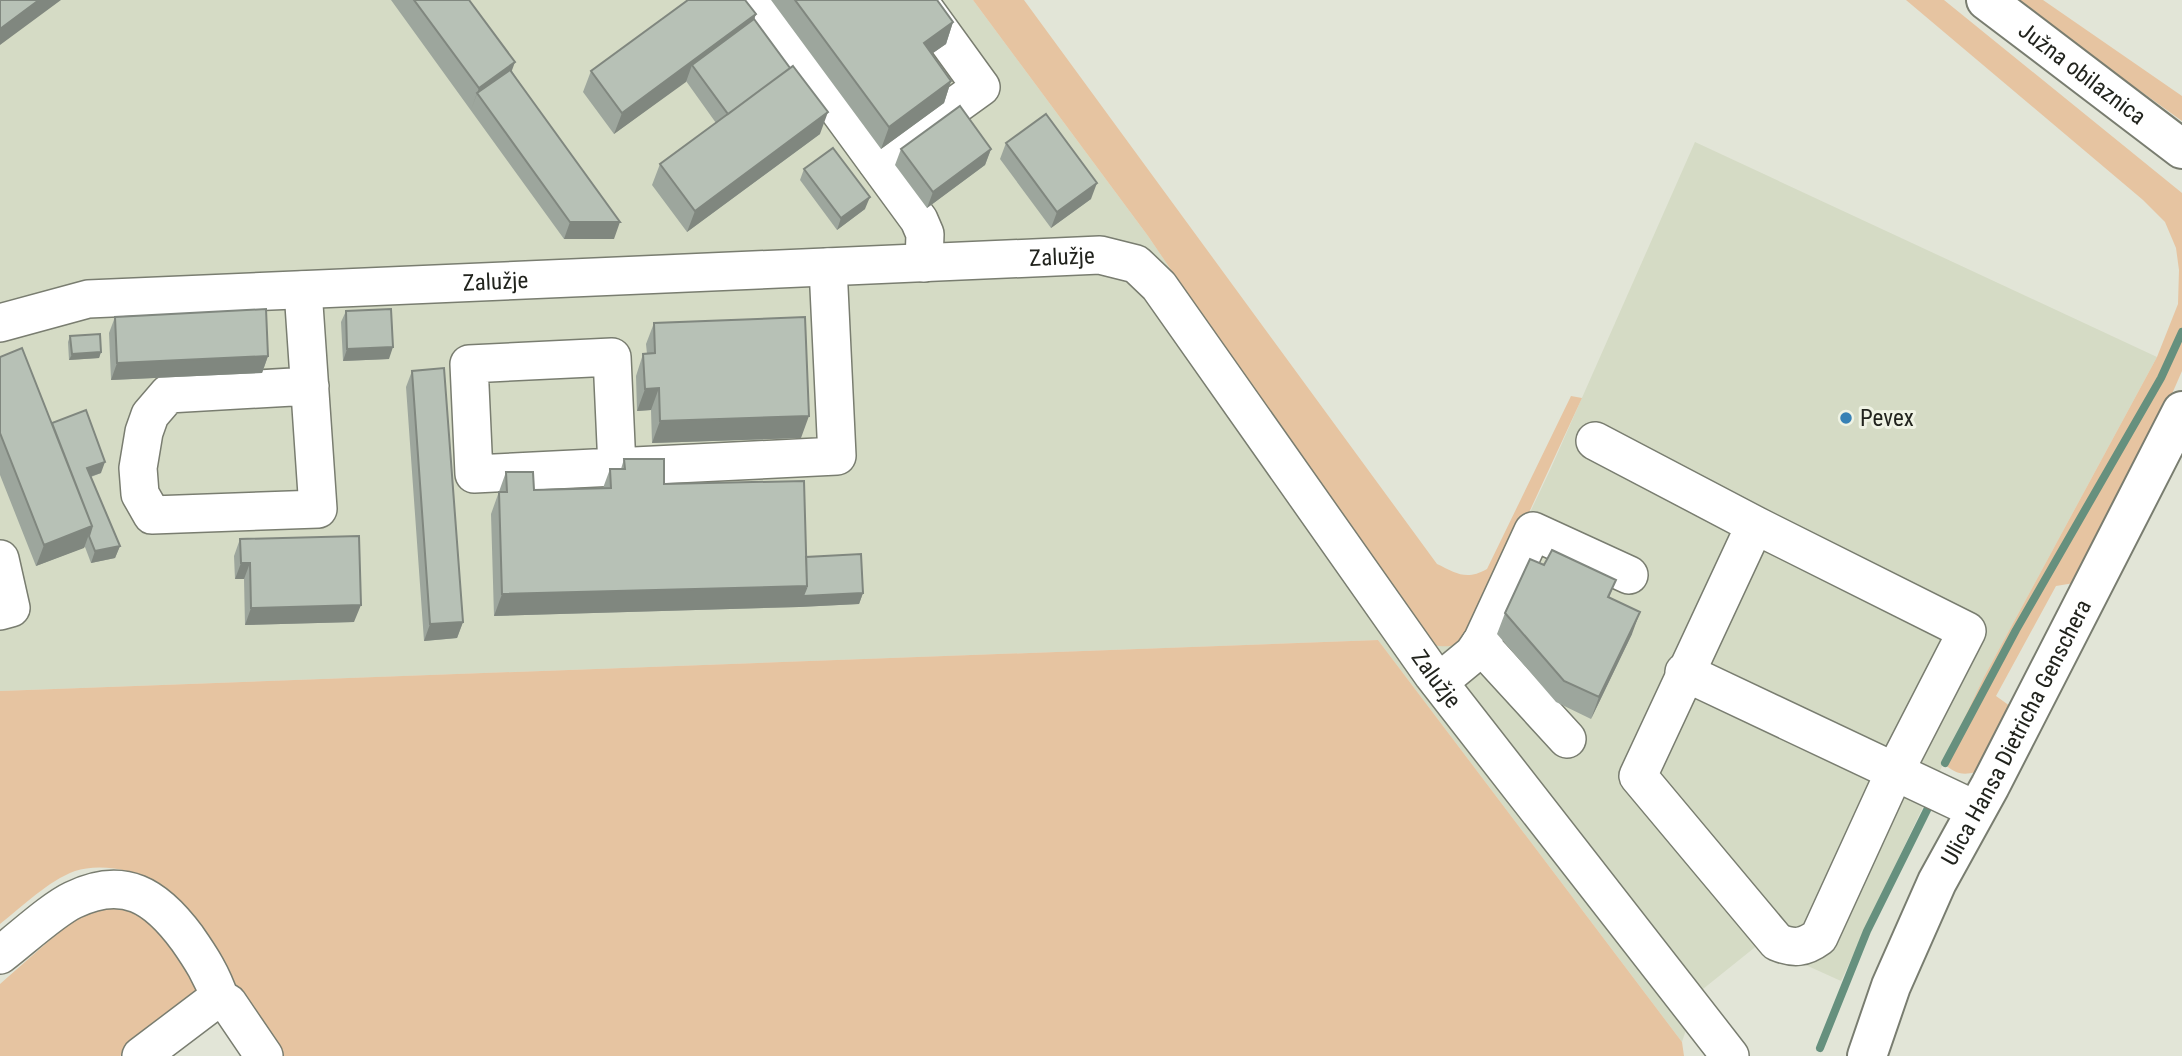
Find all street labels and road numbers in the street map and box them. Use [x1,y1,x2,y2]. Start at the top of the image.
street label: Južna obilaznica [2013,16,2151,130]
street label: Zalužje [1029,242,1095,272]
street label: Zalužje [462,266,529,296]
street label: Ulica Hansa Dietricha Genschera [1935,595,2097,870]
street label: Zalužje [1406,645,1467,713]

